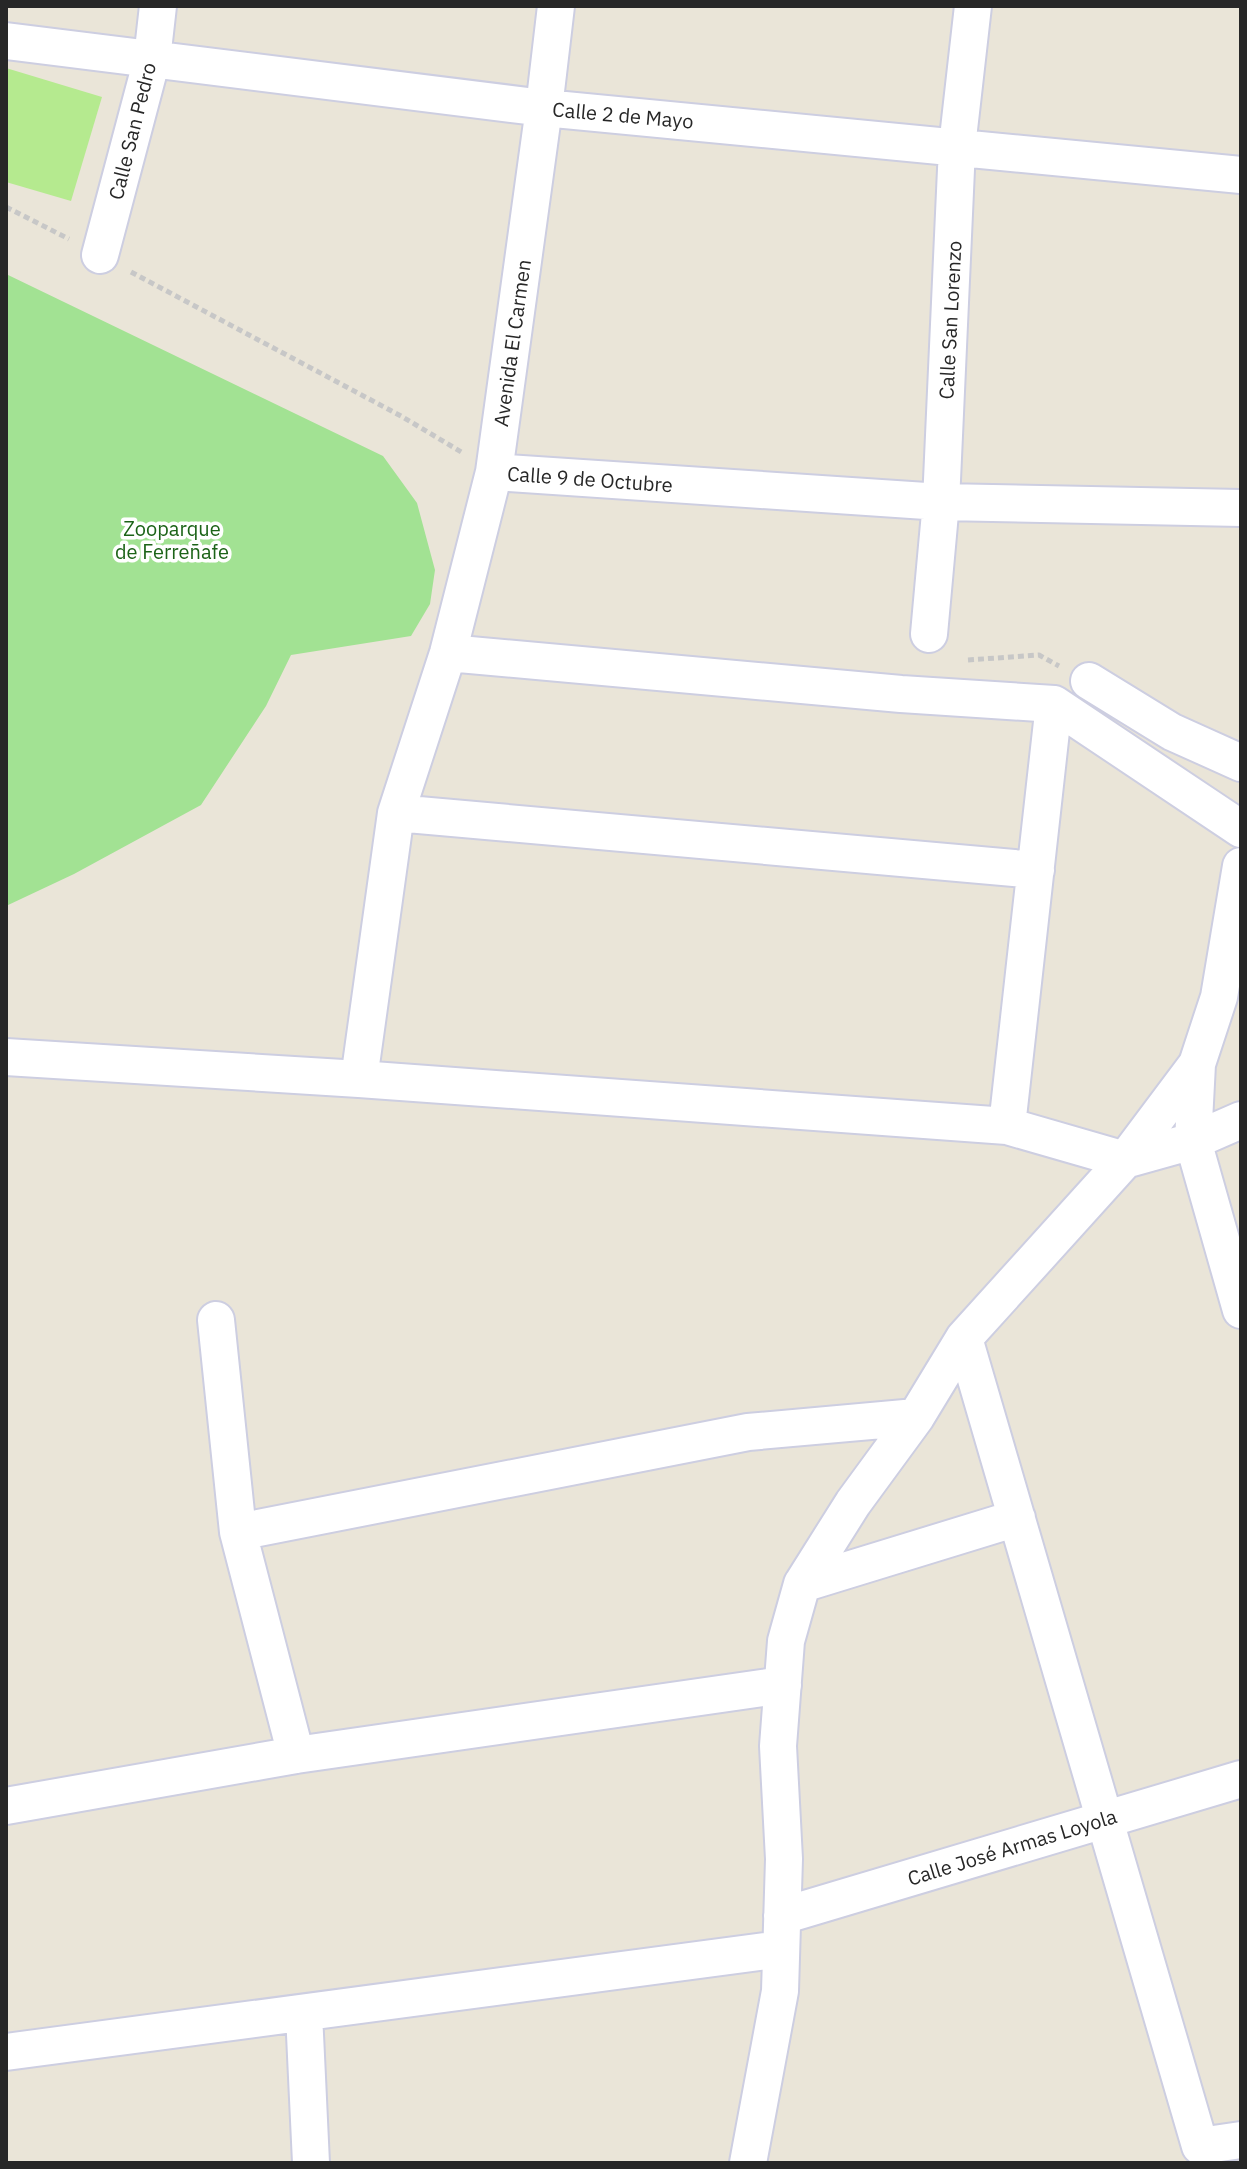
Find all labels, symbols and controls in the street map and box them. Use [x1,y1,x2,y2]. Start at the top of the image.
street label: Calle San Pedro [102,59,162,203]
street label: Calle 2 de Mayo [551,95,695,135]
street label: Calle San Lorenzo [932,240,968,400]
street label: Avenida El Carmen [487,258,537,428]
street label: Calle 9 de Octubre [506,460,674,498]
park label: Zooparque de Ferreñafe [115,515,229,565]
street label: Calle José Armas Loyola [904,1802,1120,1892]

